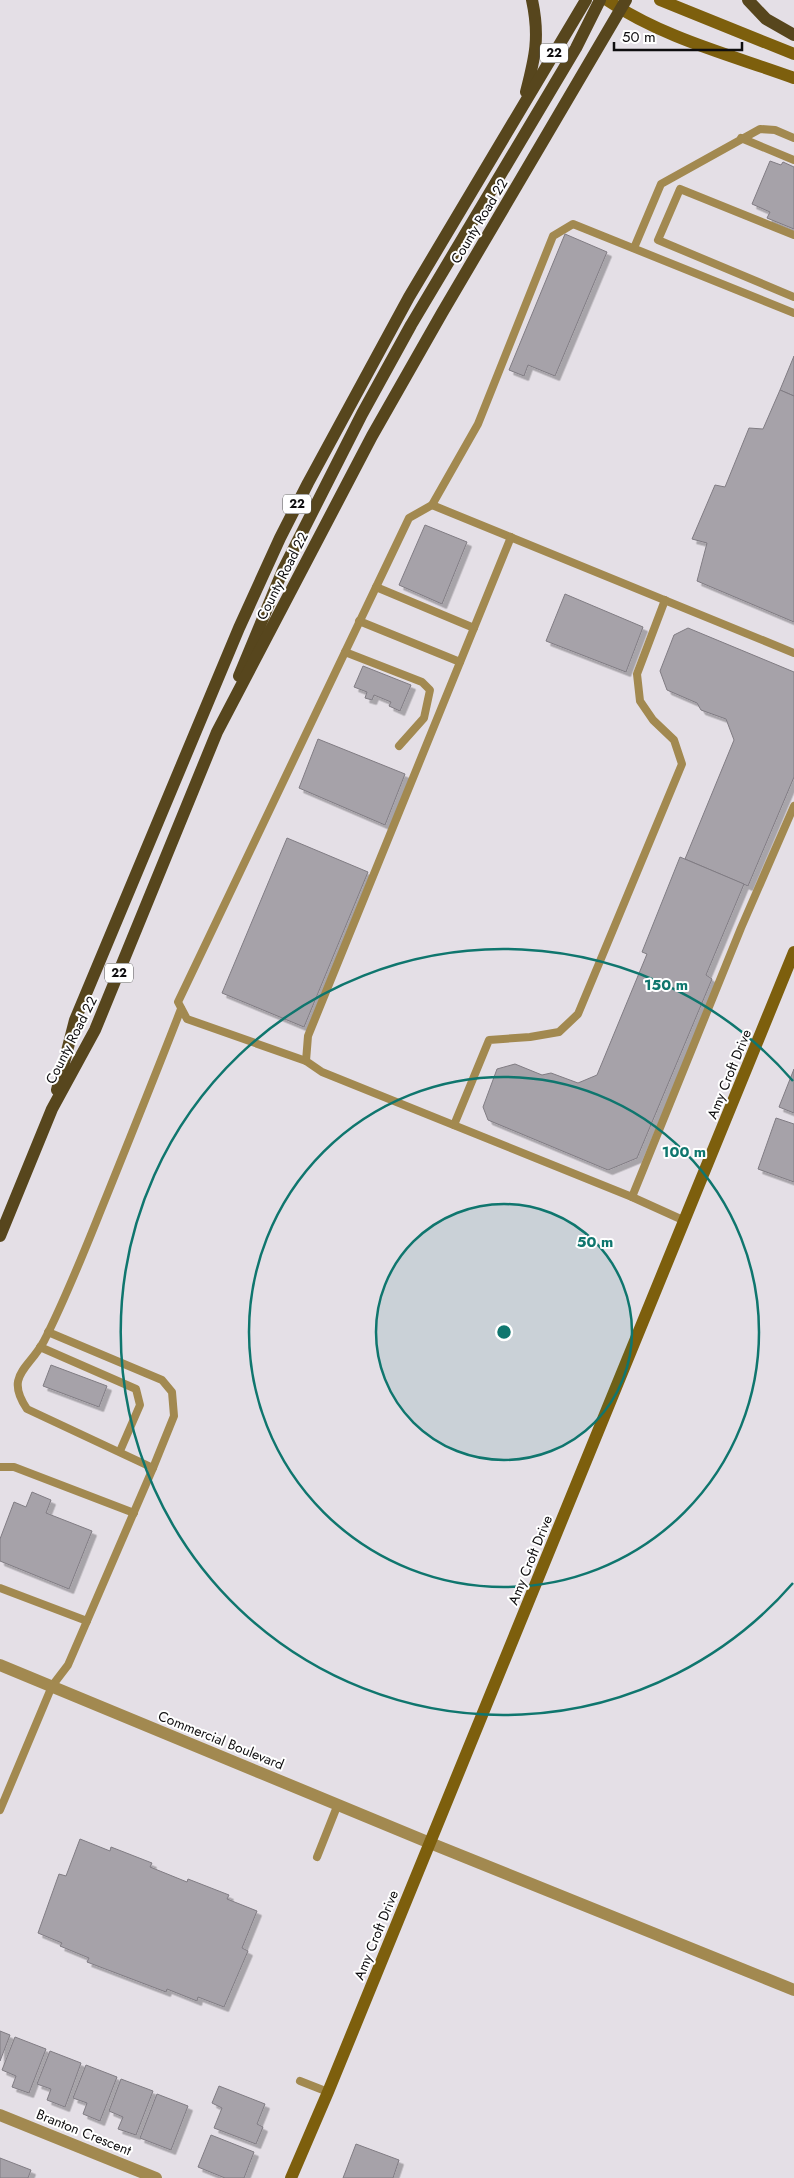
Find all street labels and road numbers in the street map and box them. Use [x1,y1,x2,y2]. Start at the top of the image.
road number: 22 [540,44,568,62]
street label: County Road 22 [446,175,512,267]
road number: 22 [283,494,311,514]
street label: County Road 22 [251,529,313,623]
road number: 22 [105,964,133,982]
street label: County Road 22 [40,993,102,1087]
street label: Amy Croft Drive [702,1026,756,1122]
street label: Amy Croft Drive [503,1512,557,1608]
street label: Commercial Boulevard [155,1706,287,1774]
street label: Amy Croft Drive [349,1887,403,1983]
street label: Branton Crescent [33,2104,135,2160]

